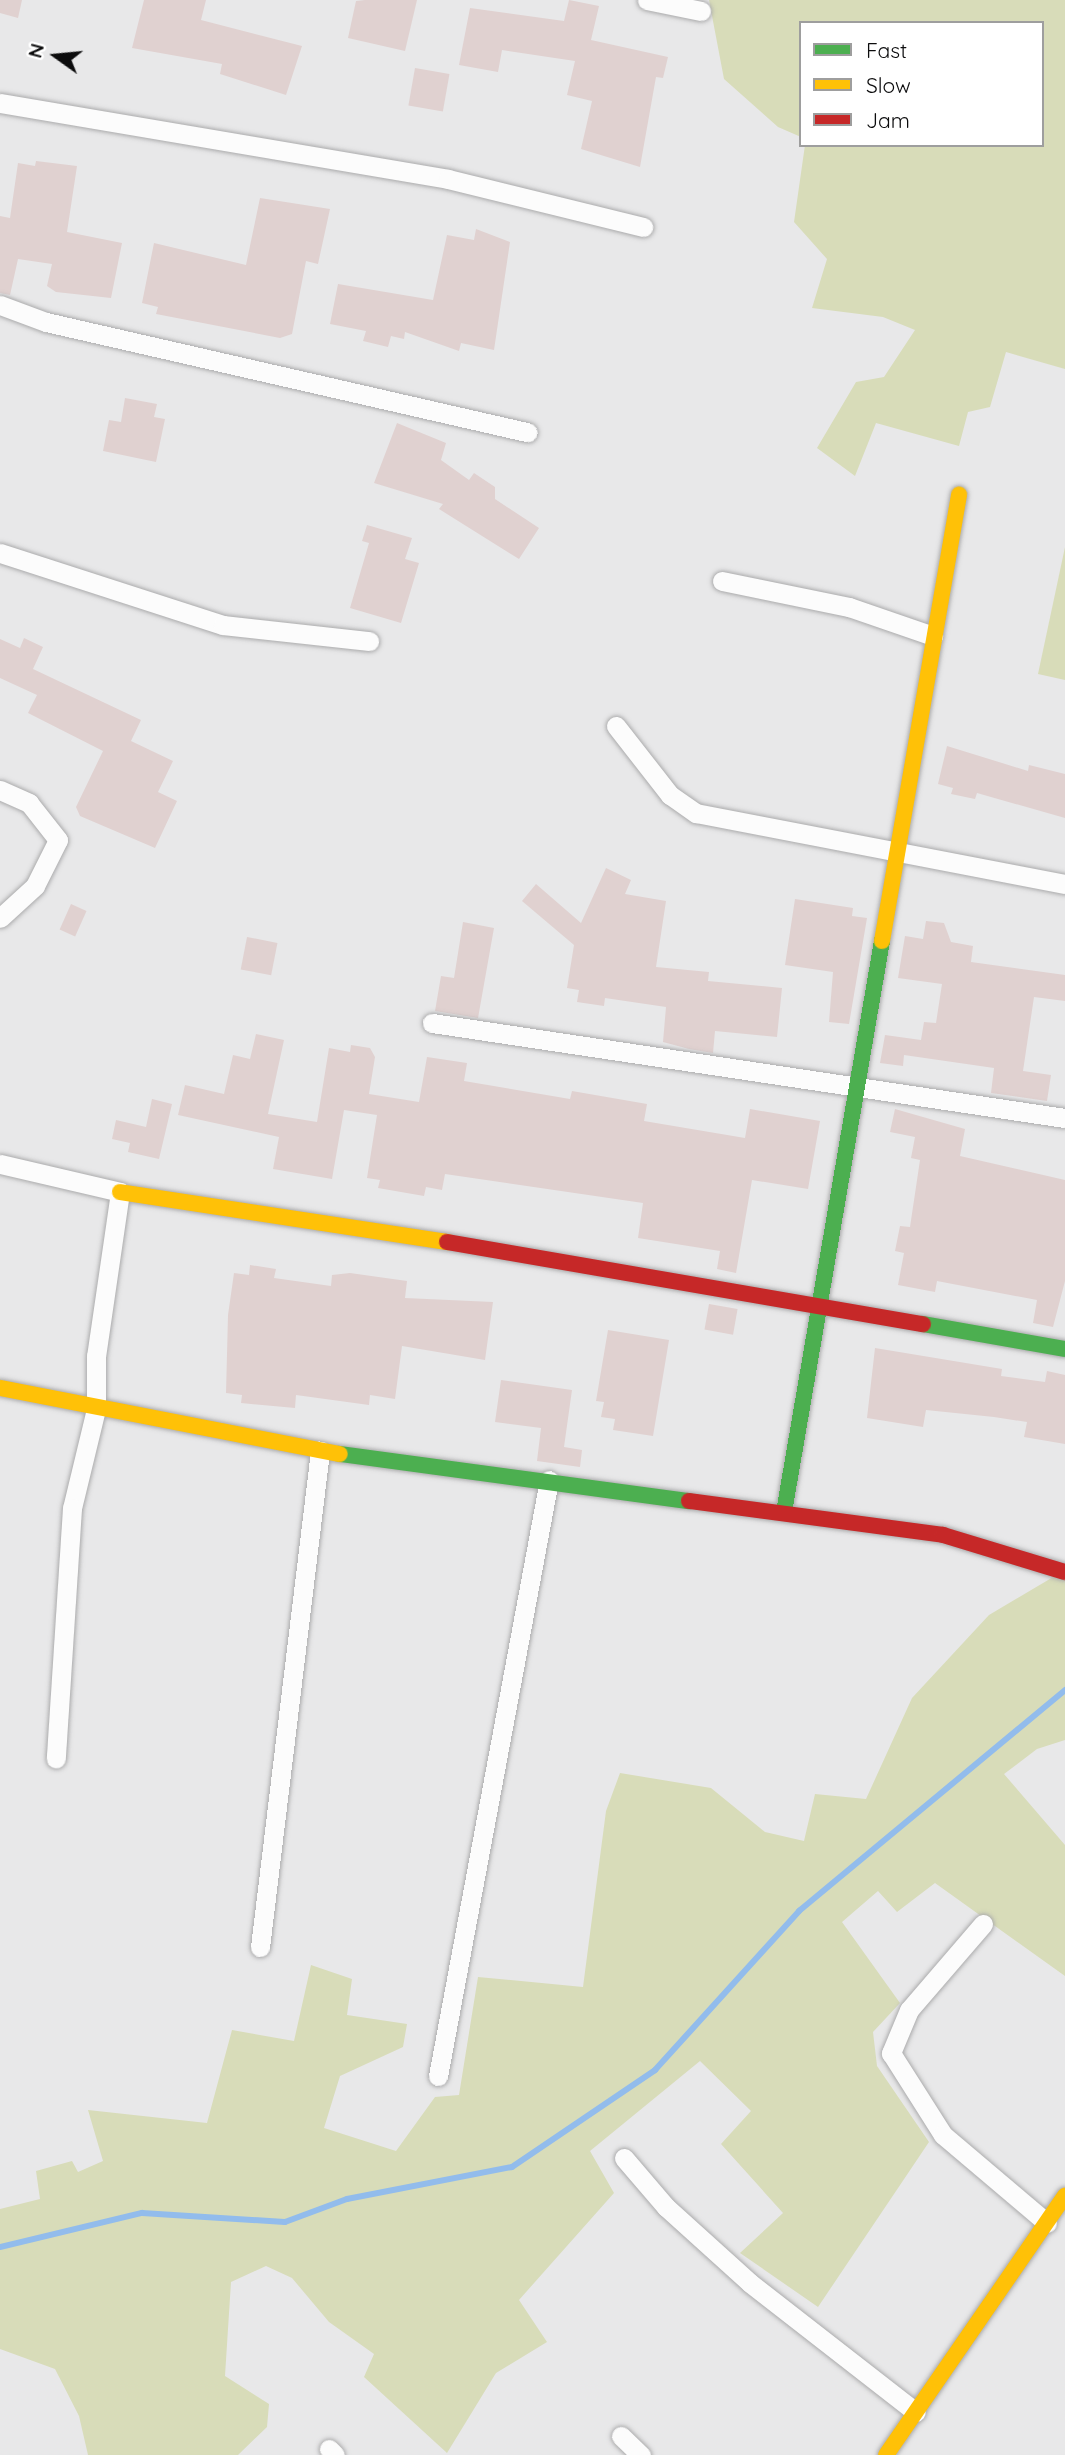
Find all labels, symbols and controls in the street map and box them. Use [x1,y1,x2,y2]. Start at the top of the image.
north arrow [21,21,91,91]
legend [799,21,1044,147]
text: Fast [866,37,907,63]
text: N [22,41,49,60]
text: Slow [866,72,911,98]
text: Jam [866,107,910,133]

